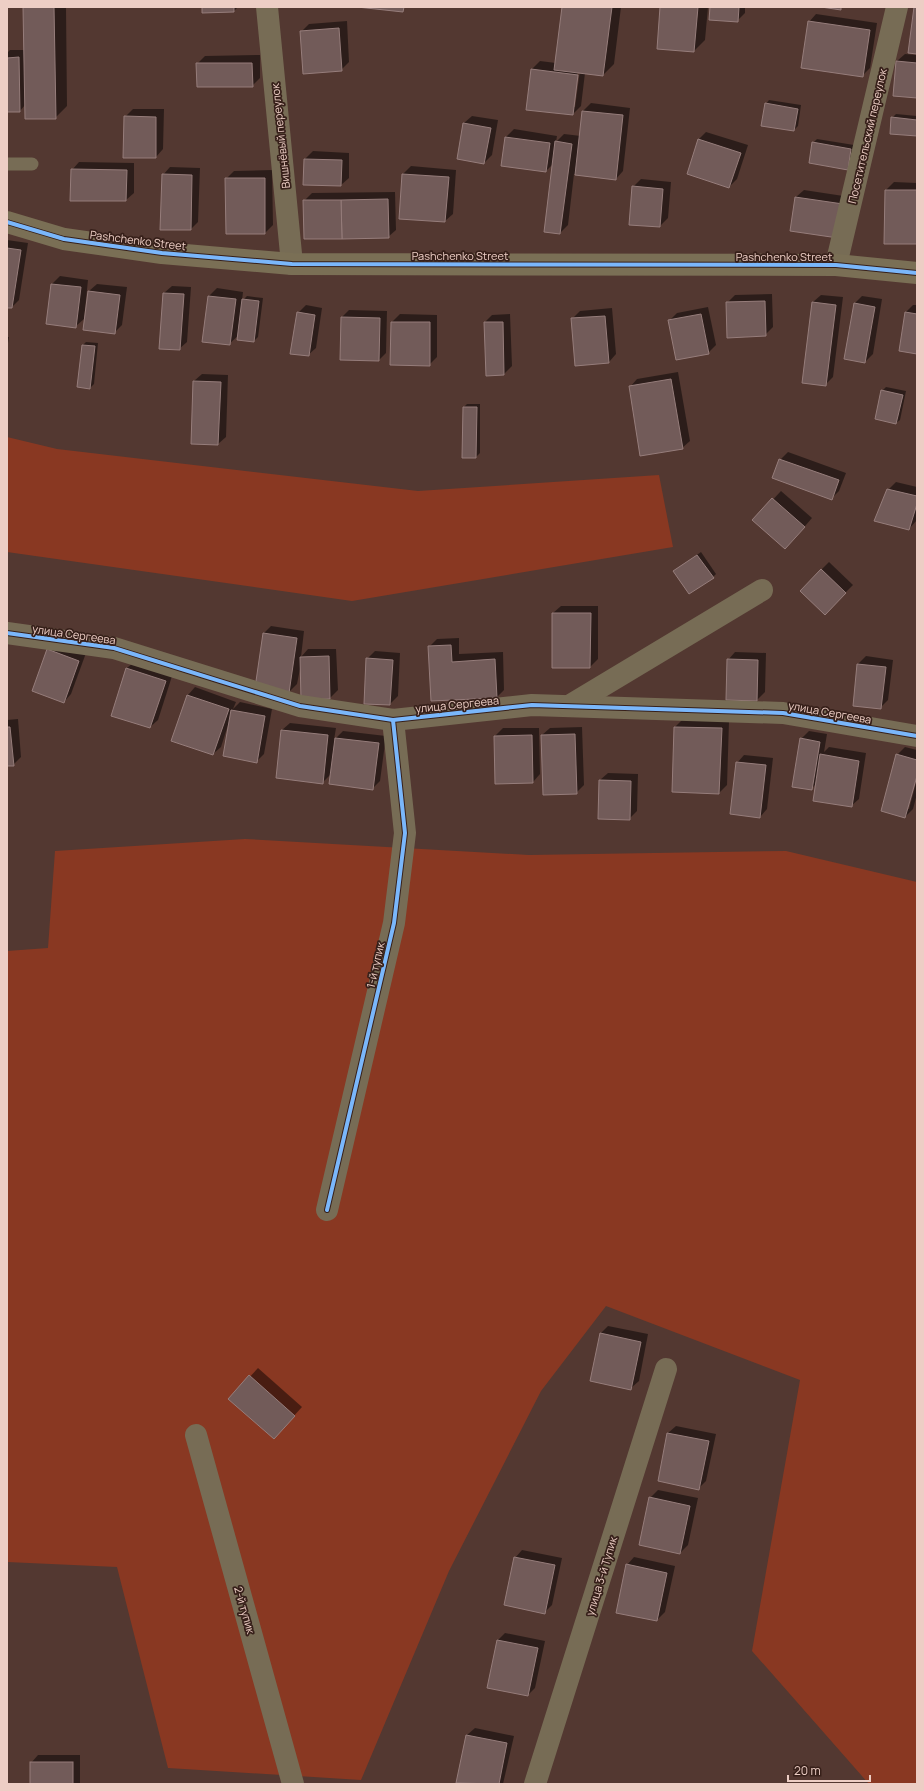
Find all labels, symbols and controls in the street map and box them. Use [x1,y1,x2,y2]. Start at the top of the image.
street label: Посетительский переулок [844,66,890,205]
street label: Вишнёвый переулок [267,82,293,189]
street label: Pashchenko Street [89,227,187,253]
street label: Pashchenko Street [412,248,508,263]
street label: Pashchenko Street [736,249,832,264]
street label: улица Сергеева [31,621,117,647]
street label: улица Сергеева [414,692,500,716]
street label: улица Сергеева [787,697,873,727]
street label: 1-й тупик [362,940,388,989]
street label: улица 3-й Тупик [582,1534,620,1617]
street label: 2-й тупик [231,1585,259,1636]
scale bar [788,1757,870,1783]
text: 20 m [794,1762,821,1779]

